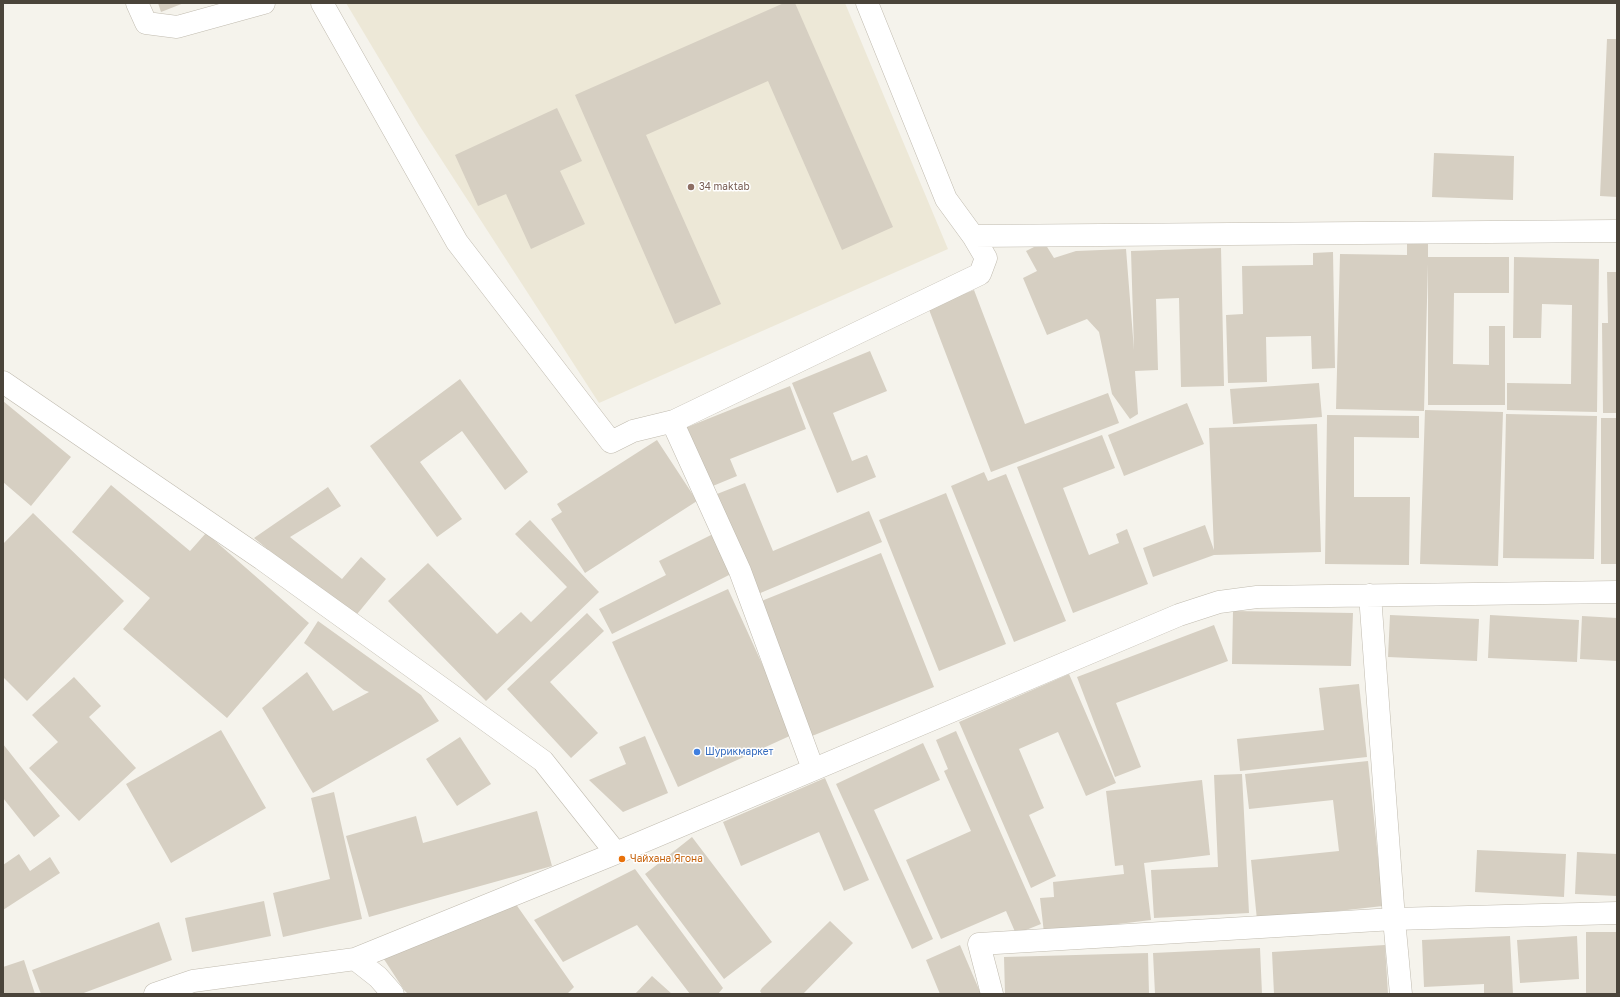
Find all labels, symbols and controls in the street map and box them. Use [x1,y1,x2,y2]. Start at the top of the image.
place label: 34 maktab [699,181,750,193]
marker: 34 maktab [686,182,696,192]
place label: Шурикмаркет [705,746,773,758]
marker: Шурикмаркет [692,747,702,757]
place label: Чайхана Ягона [630,853,703,865]
marker: Чайхана Ягона [617,854,627,864]

